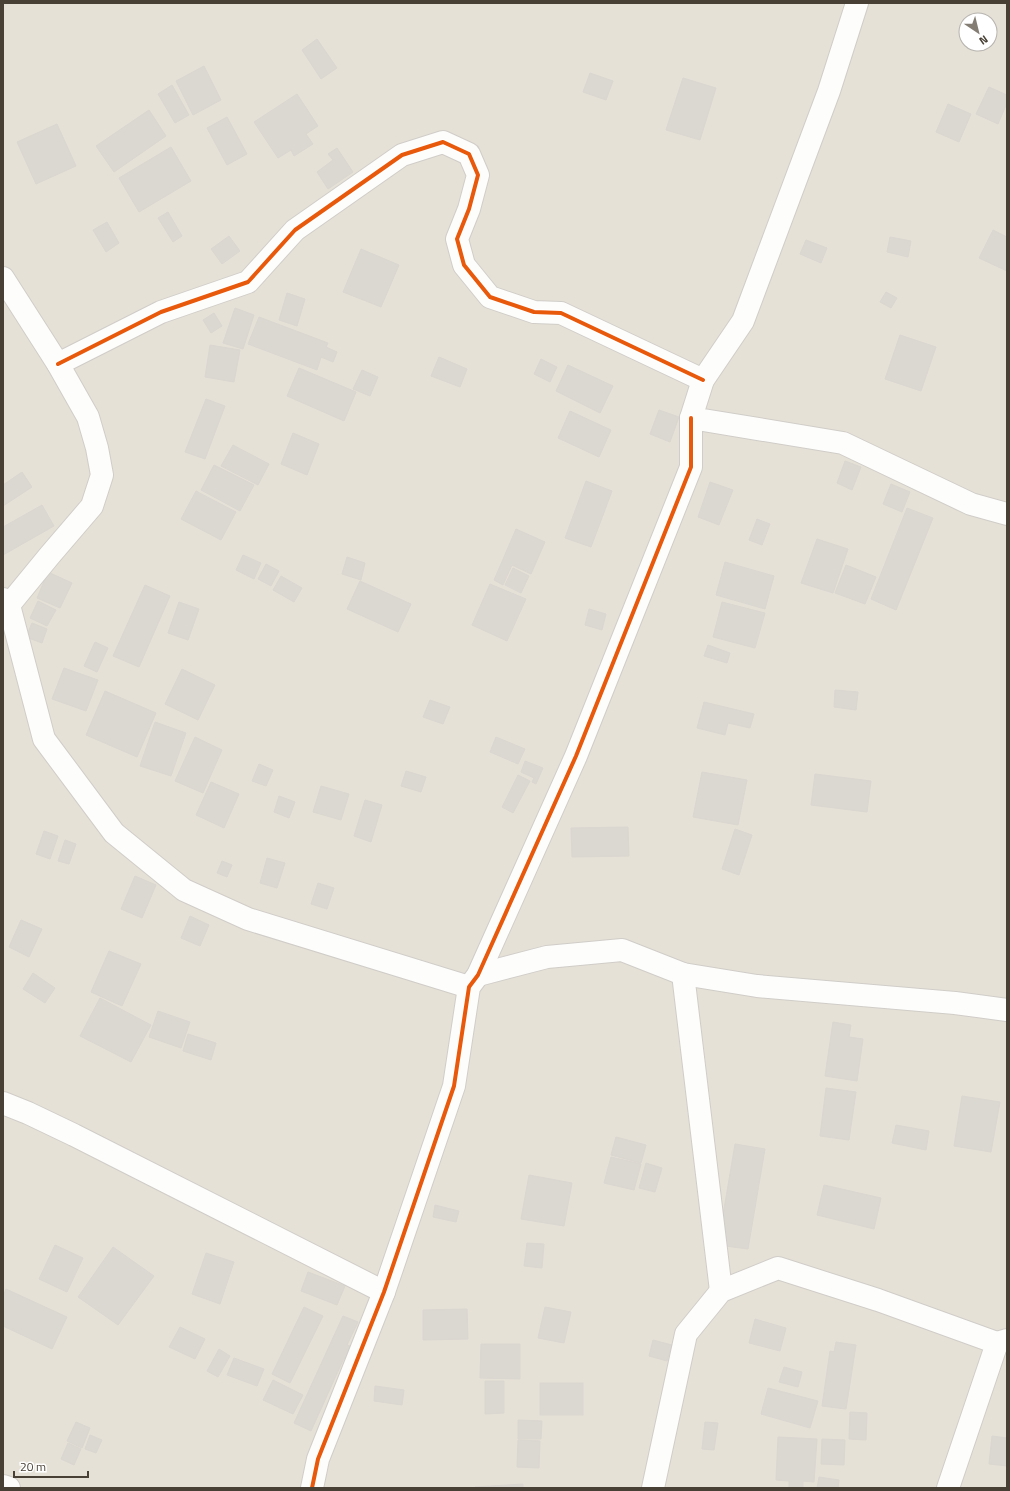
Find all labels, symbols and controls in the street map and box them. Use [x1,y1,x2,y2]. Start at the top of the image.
north arrow [958,12,998,52]
text: N [976,31,991,49]
scale bar [14,1453,88,1479]
text: 20 m [20,1457,46,1476]

